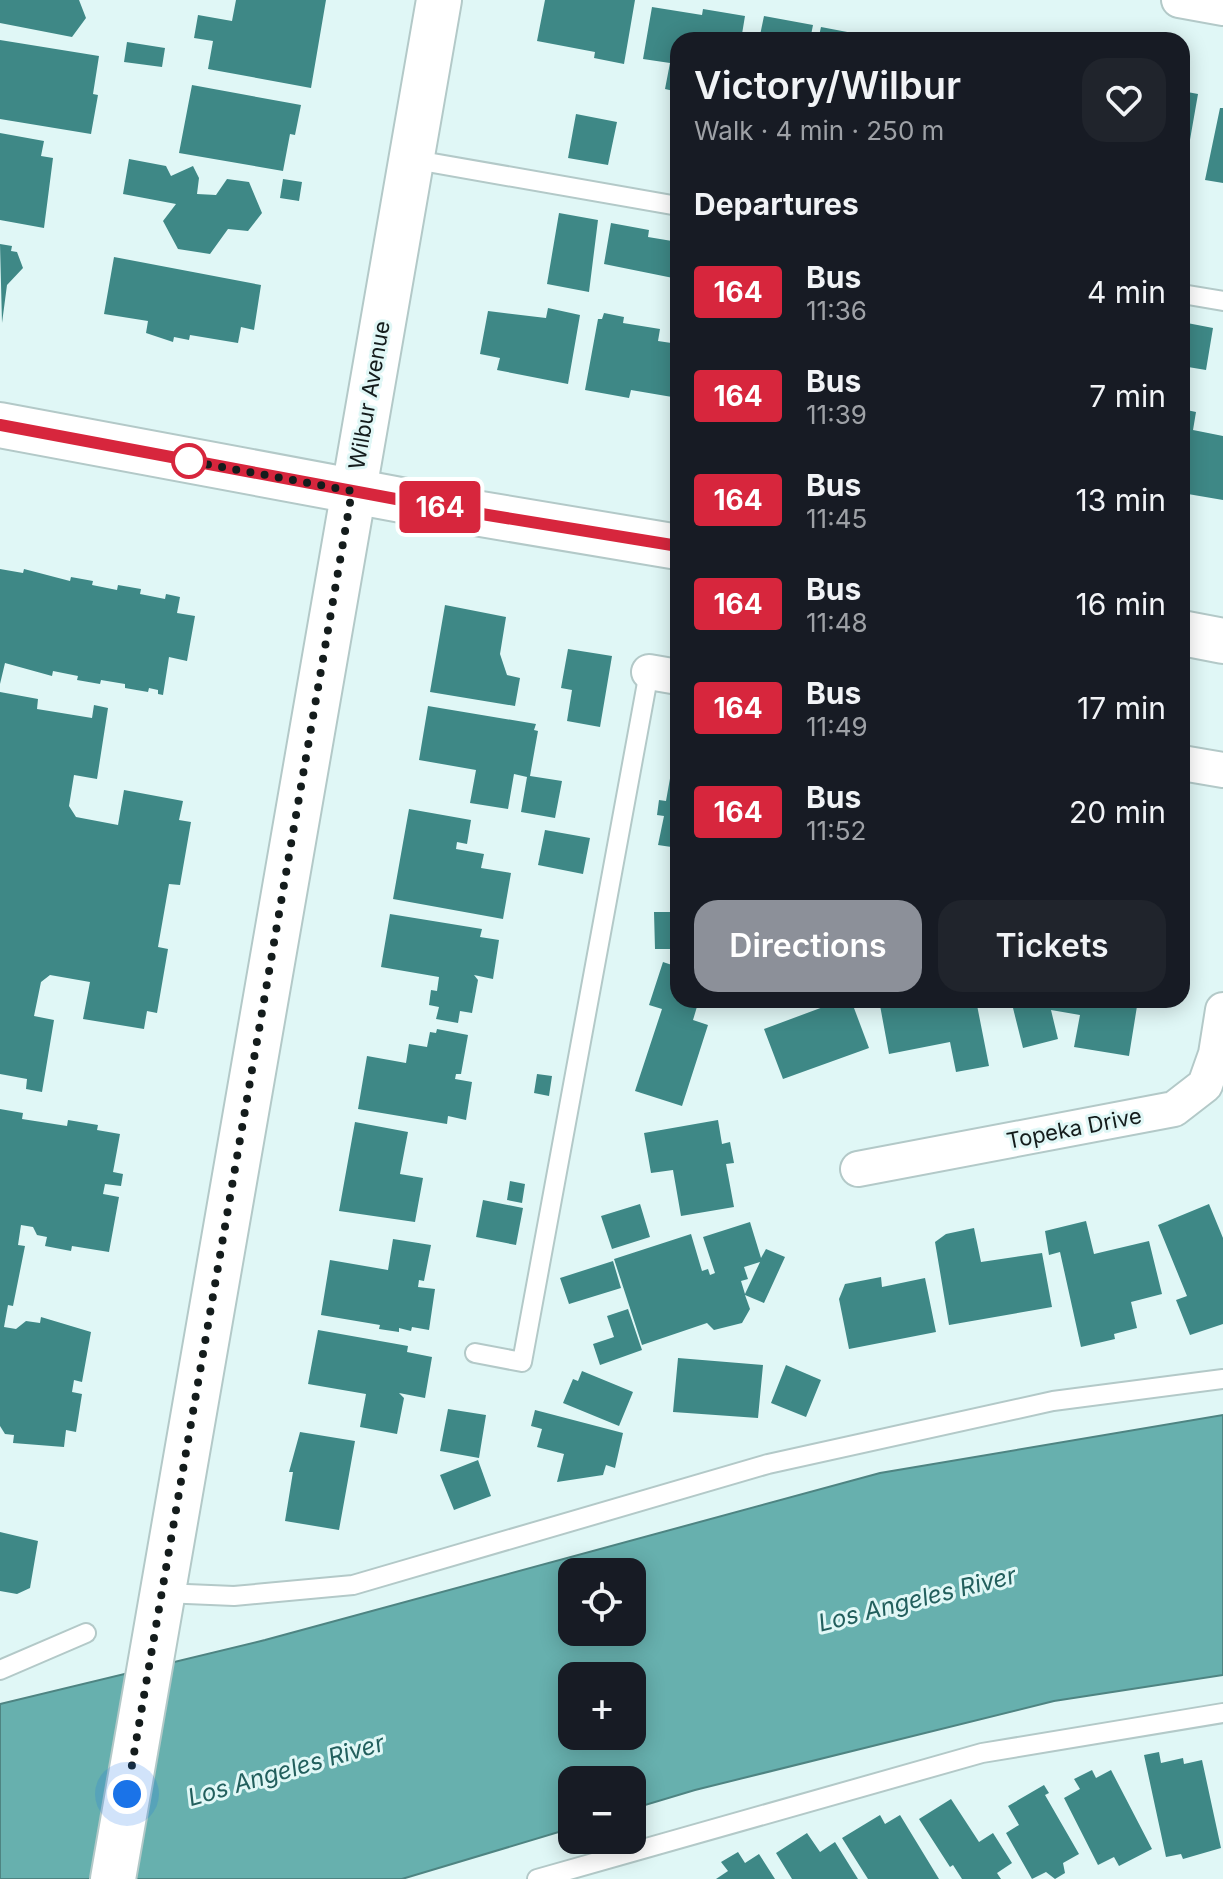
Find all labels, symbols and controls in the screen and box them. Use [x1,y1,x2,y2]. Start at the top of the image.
button: heart [1082,58,1166,142]
text: Victory/Wilbur [694,62,961,108]
text: Walk · 4 min · 250 m [694,115,944,146]
text: Departures [694,186,859,222]
text: Bus [806,259,861,295]
text: 4 min [1087,274,1166,310]
text: 164 [713,275,763,309]
text: 11:36 [806,295,867,326]
street label: Wilbur Avenue [343,319,395,471]
text: Bus [806,363,861,399]
text: 7 min [1089,378,1166,414]
text: 164 [713,379,763,413]
text: 11:39 [806,399,867,430]
unlabelled marker [172,444,206,478]
text: Bus [806,467,861,503]
line badge: 164 [394,481,486,533]
text: 13 min [1076,482,1166,518]
text: 164 [713,483,763,517]
text: 164 [415,490,465,524]
text: 11:45 [806,503,867,534]
text: Bus [806,571,861,607]
text: 16 min [1075,586,1166,622]
text: 164 [713,587,763,621]
text: 11:48 [806,607,868,638]
text: Bus [806,675,861,711]
text: 17 min [1077,690,1166,726]
text: 164 [713,691,763,725]
text: 11:49 [806,711,868,742]
text: Bus [806,779,861,815]
text: 20 min [1069,794,1166,830]
text: 164 [713,795,763,829]
text: 11:52 [806,815,866,846]
button: Directions [694,900,922,992]
button: Tickets [938,900,1166,992]
street label: Topeka Drive [1004,1102,1144,1154]
map controls [558,1558,646,1854]
button: locate [558,1558,646,1646]
water label: Los Angeles River [815,1560,1020,1638]
button: + [558,1662,646,1750]
water label: Los Angeles River [185,1728,388,1812]
button: − [558,1766,646,1854]
your location [107,1774,147,1814]

